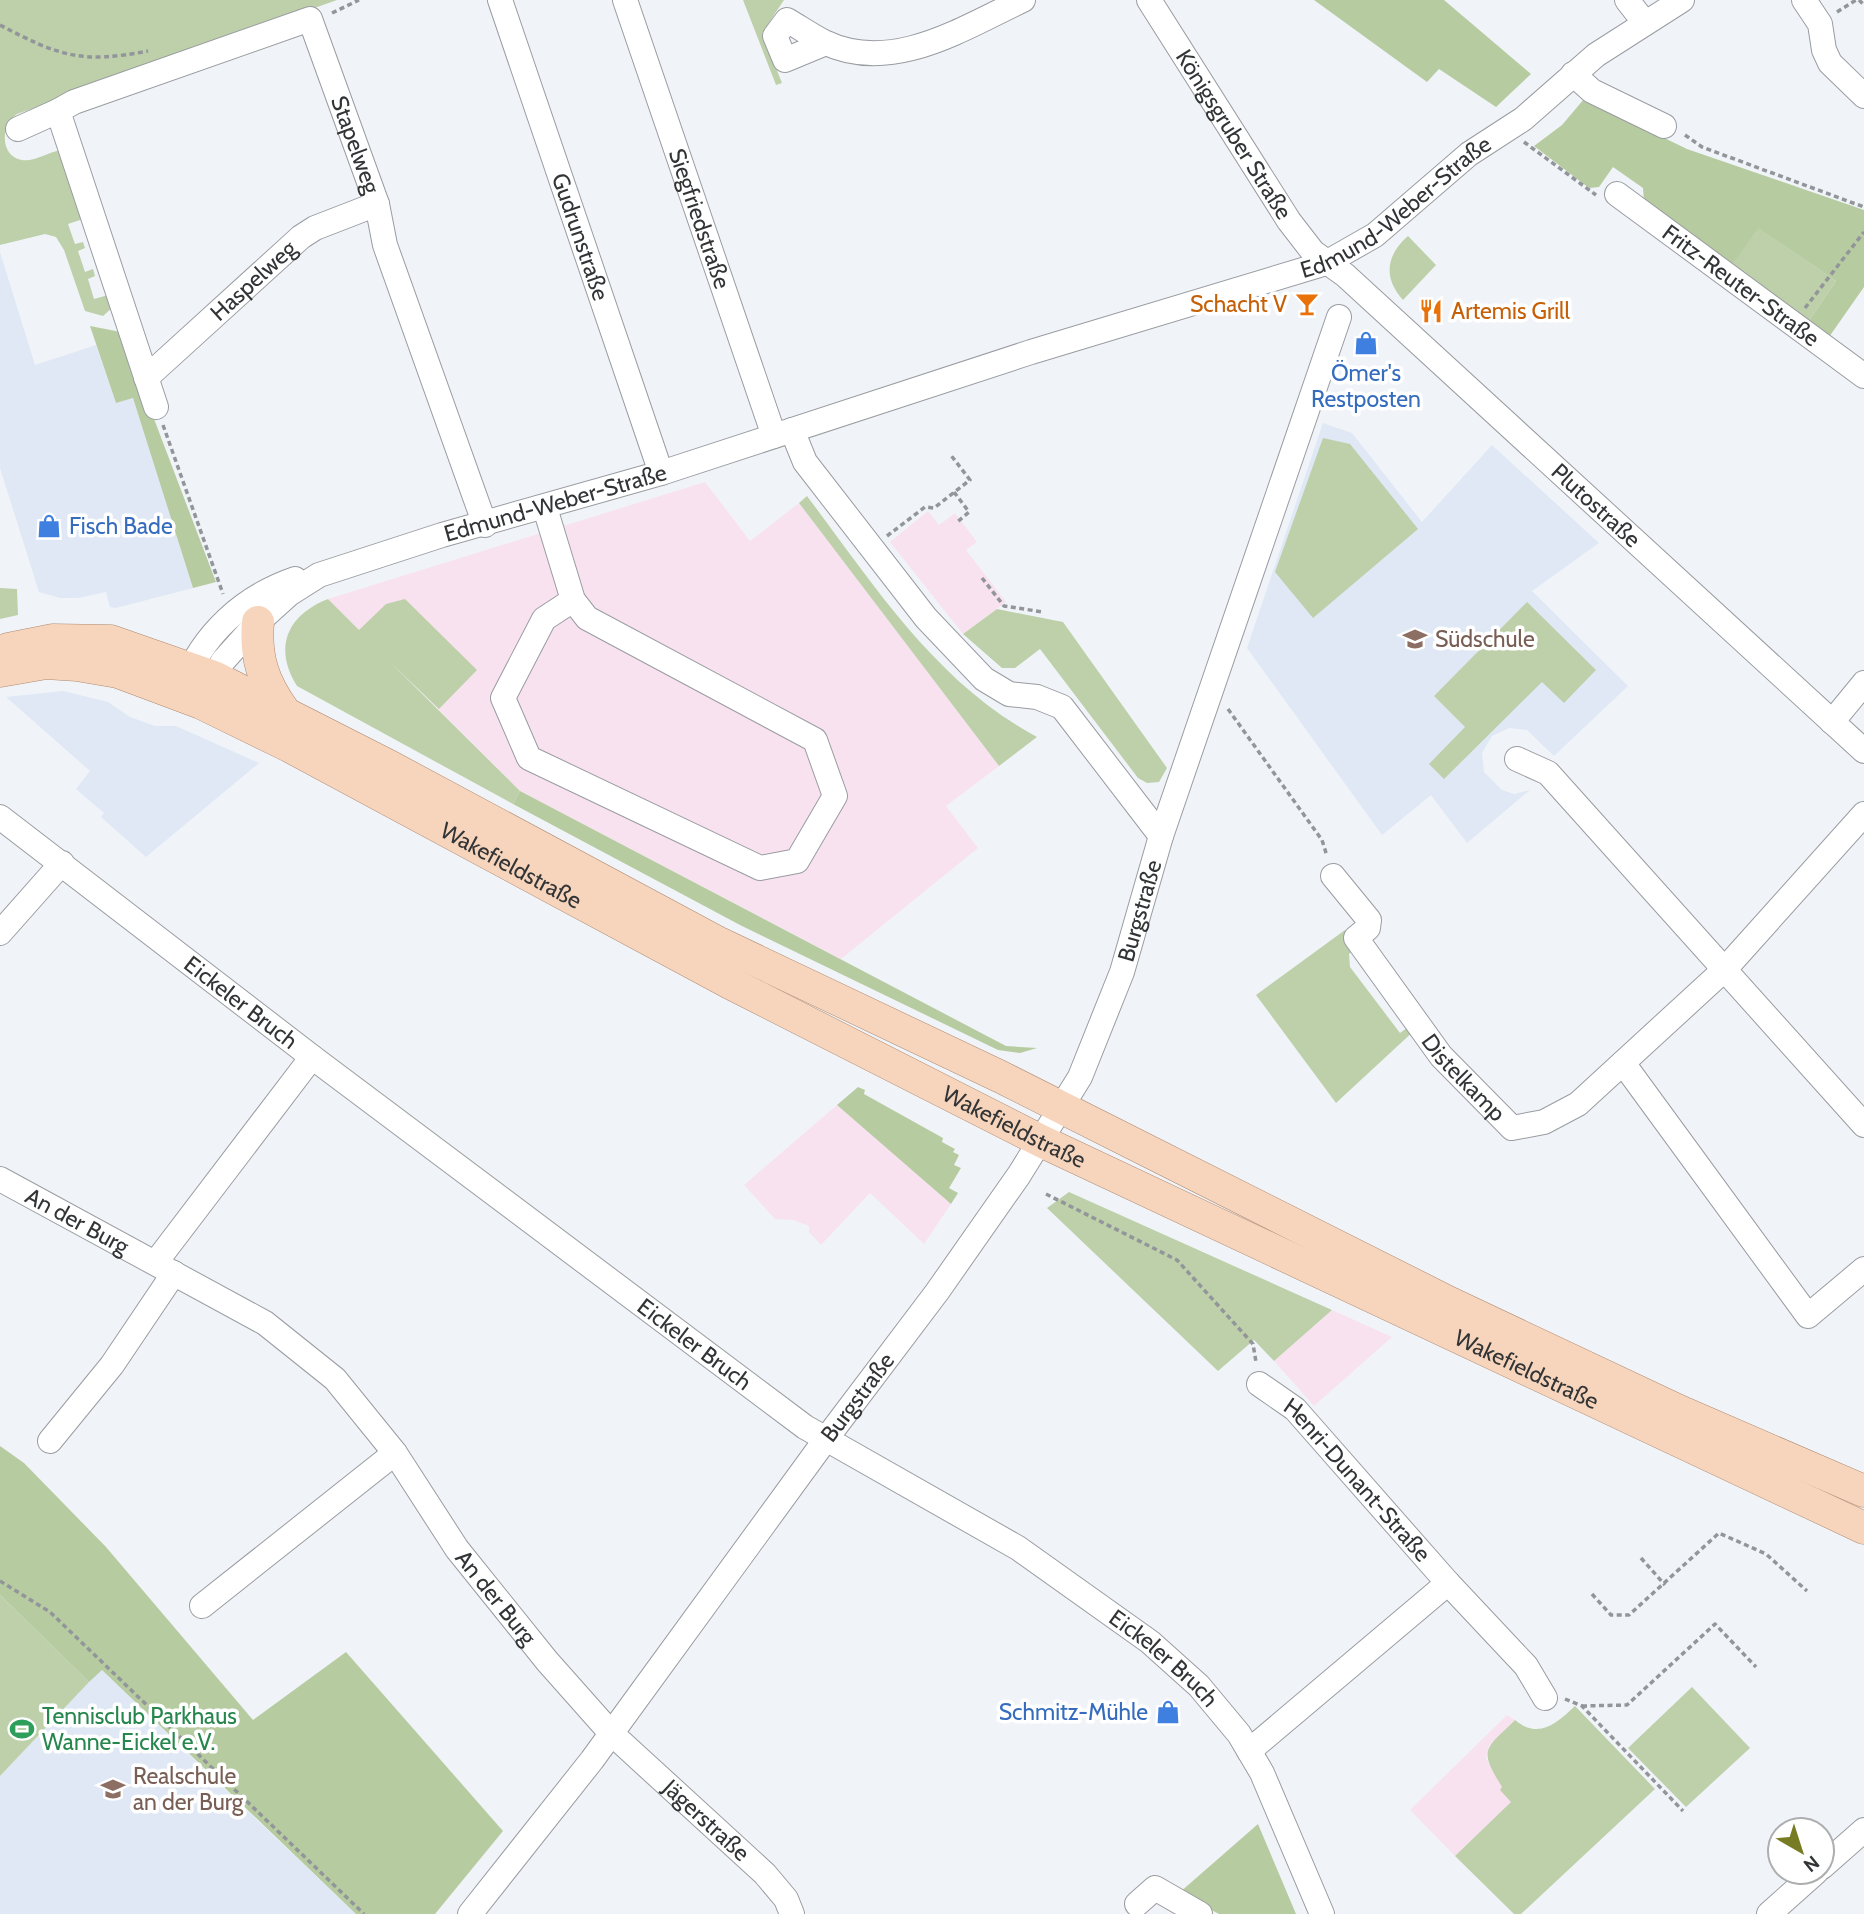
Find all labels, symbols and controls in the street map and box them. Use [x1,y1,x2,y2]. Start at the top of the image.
street label: Königsgruber Straße [1170,44,1298,225]
street label: Stapelweg [325,92,386,198]
street label: Edmund-Weber-Straße [1297,130,1496,284]
street label: Siegfriedstraße [663,145,737,292]
street label: Gudrunstraße [546,169,615,304]
street label: Fritz-Reuter-Straße [1657,218,1825,353]
street label: Haspelweg [205,234,302,327]
place label: Schacht V [1190,290,1287,318]
bar icon: Schacht V [1293,290,1321,318]
restaurant icon: Artemis Grill [1417,297,1445,325]
place label: Artemis Grill [1451,297,1571,325]
shop icon: Ömer's Restposten [1352,329,1380,357]
place label: Ömer's Restposten [1311,359,1421,413]
street label: Plutostraße [1546,457,1647,553]
street label: Edmund-Weber-Straße [441,458,670,548]
shop icon: Fisch Bade [35,512,63,540]
place label: Fisch Bade [69,512,173,540]
school or university icon: Südschule [1401,625,1429,653]
place label: Südschule [1435,625,1535,653]
street label: Wakefieldstraße [436,816,587,915]
street label: Burgstraße [1112,856,1168,965]
street label: Eickeler Bruch [179,950,303,1055]
street label: Distelkamp [1416,1028,1512,1127]
street label: Wakefieldstraße [938,1079,1090,1174]
street label: An der Burg [21,1182,134,1261]
street label: Eickeler Bruch [632,1292,757,1396]
street label: Wakefieldstraße [1450,1323,1603,1415]
street label: Burgstraße [815,1347,900,1447]
street label: Henri-Dunant-Straße [1279,1392,1437,1568]
street label: An der Burg [449,1544,543,1651]
street label: Eickeler Bruch [1104,1603,1224,1713]
place label: Schmitz-Mühle [999,1698,1148,1726]
shop icon: Schmitz-Mühle [1154,1698,1182,1726]
place label: Tennisclub Parkhaus Wanne-Eickel e.V. [42,1702,237,1756]
sports icon: Tennisclub Parkhaus Wanne-Eickel e.V. [8,1715,36,1743]
place label: Realschule an der Burg [133,1762,244,1816]
street label: Jägerstraße [656,1773,756,1867]
school or university icon: Realschule an der Burg [99,1775,127,1803]
north arrow [1766,1816,1836,1886]
text: N [1799,1851,1824,1877]

